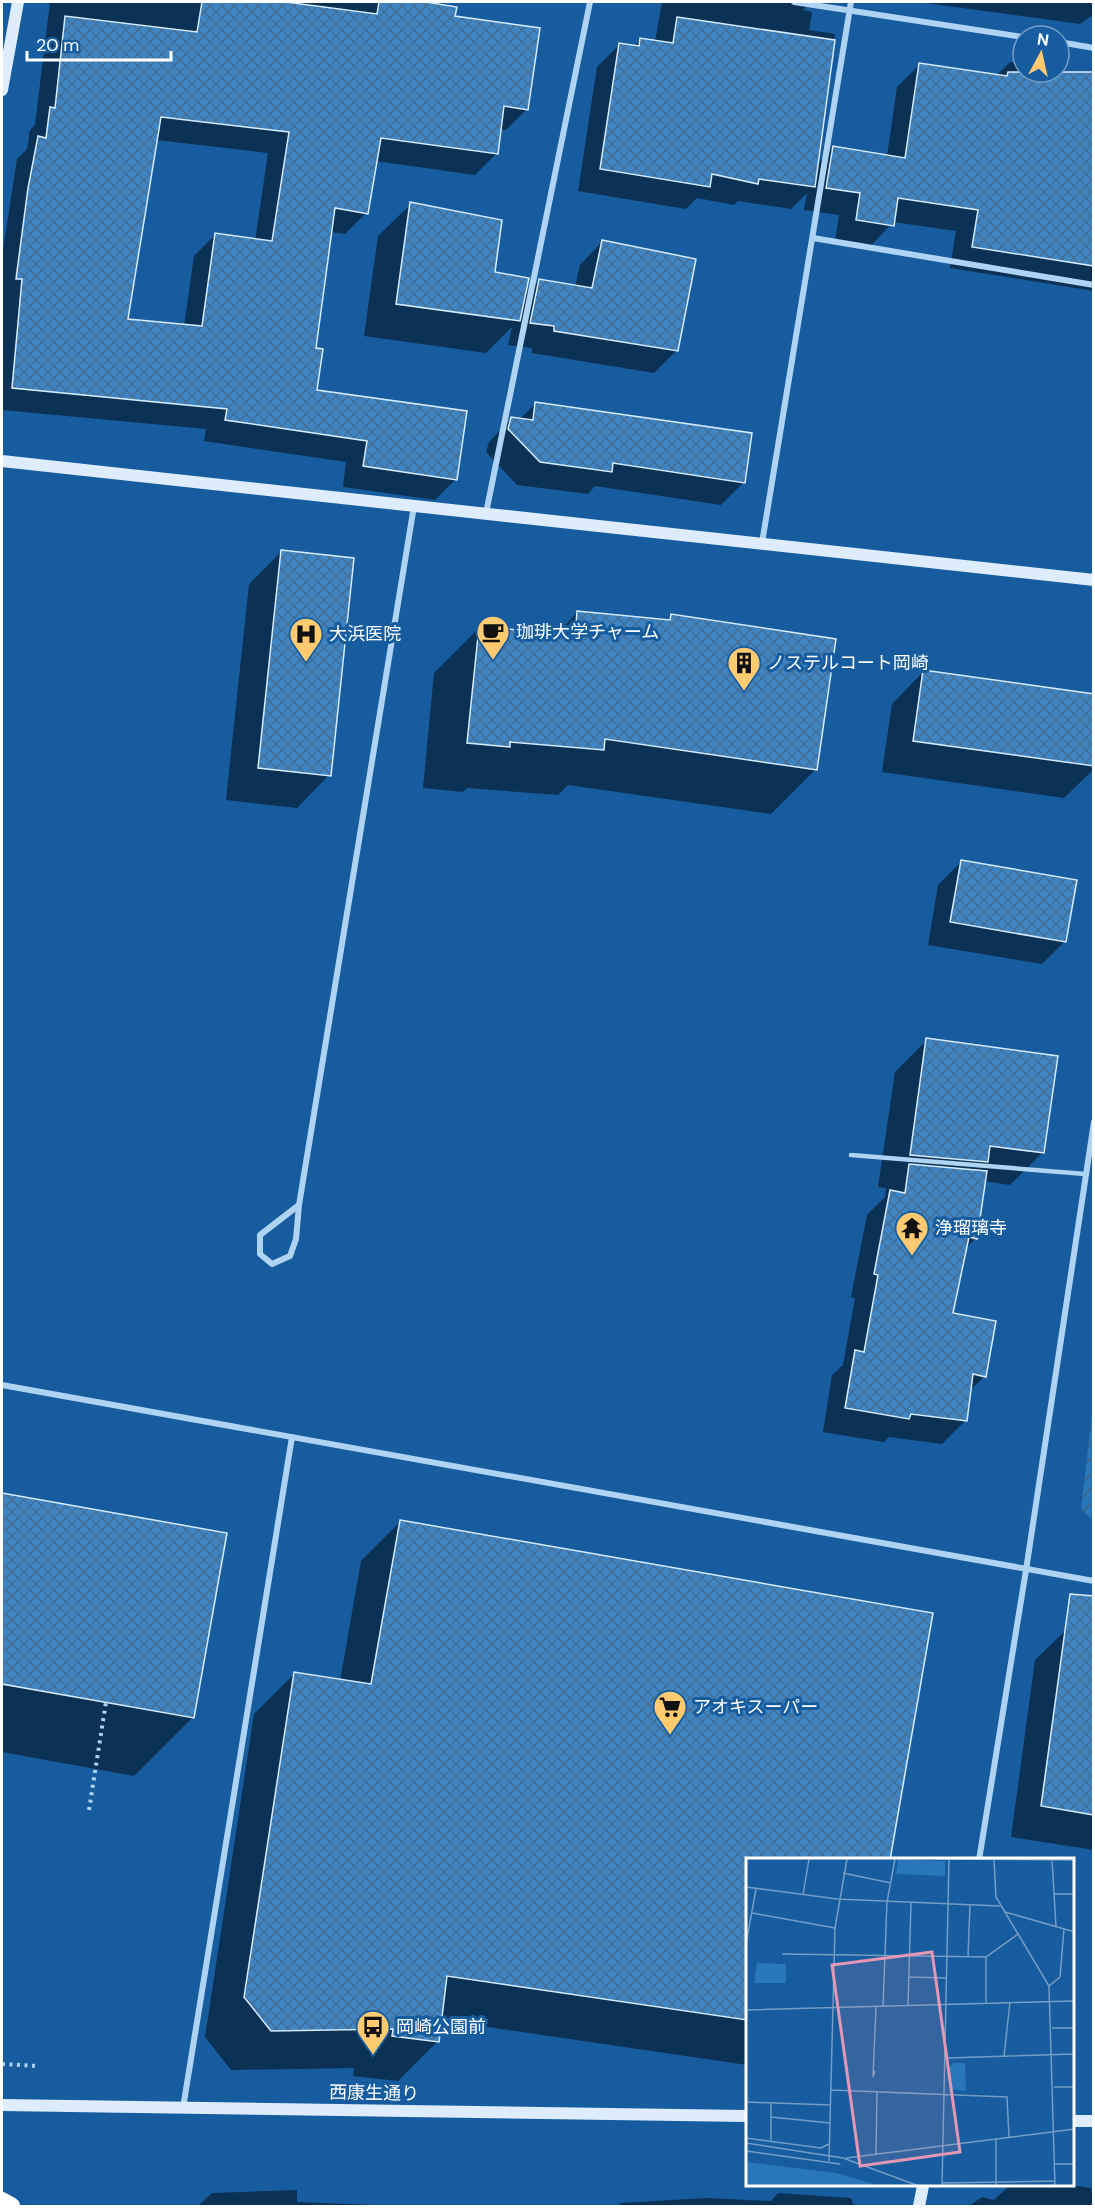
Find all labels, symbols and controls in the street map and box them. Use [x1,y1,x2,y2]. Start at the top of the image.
scale bar [27,24,171,62]
north arrow [1011,24,1071,84]
text: N [1036,28,1050,51]
text: 20 m [36,33,79,57]
cafe icon: 珈琲大学チャーム [475,614,511,661]
hospital icon: 大浜医院 [288,616,324,663]
place label: 珈琲大学チャーム [516,620,659,644]
place label: 大浜医院 [329,622,401,646]
building icon: ノステルコート岡崎 [726,645,762,692]
place label: ノステルコート岡崎 [767,651,929,675]
temple icon: 浄瑠璃寺 [894,1210,930,1257]
place label: 浄瑠璃寺 [935,1216,1007,1240]
supermarket icon: アオキスーパー [652,1689,688,1736]
place label: アオキスーパー [693,1695,818,1719]
inset map [746,1858,1074,2187]
bus stop icon: 岡崎公園前 [355,2009,391,2056]
place label: 岡崎公園前 [396,2015,486,2039]
street label: 西康生通り [329,2080,419,2106]

